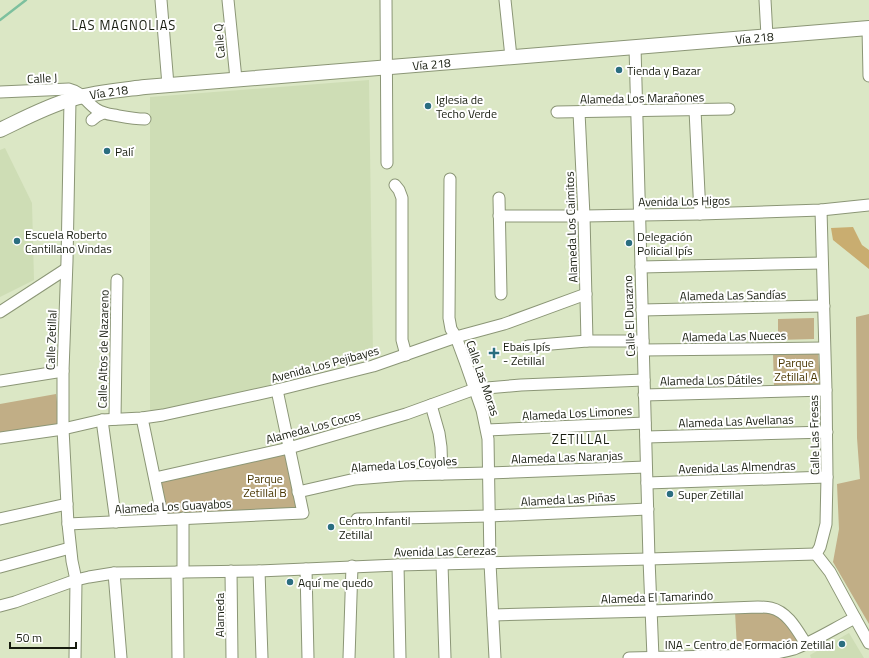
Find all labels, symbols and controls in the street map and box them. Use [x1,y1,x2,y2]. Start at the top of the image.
district label: LAS MAGNOLIAS [72,15,176,35]
street label: Calle Q [208,23,230,59]
street label: Vía 218 [734,26,775,48]
street label: Vía 218 [412,53,452,75]
place label: Tienda y Bazar [627,61,701,80]
marker: Tienda y Bazar [614,65,624,75]
street label: Calle J [26,68,58,88]
street label: Vía 218 [88,80,129,104]
street label: Alameda Los Marañones [580,87,705,109]
place label: Iglesia de Techo Verde [436,90,497,123]
marker: Iglesia de Techo Verde [423,101,433,111]
place label: Palí [115,142,135,161]
marker: Palí [102,146,112,156]
street label: Alameda Los Caimitos [560,171,582,283]
street label: Avenida Los Higos [638,191,730,211]
place label: Escuela Roberto Cantillano Vindas [25,225,112,258]
place label: Delegación Policial Ipís [637,227,693,260]
marker: Escuela Roberto Cantillano Vindas [12,236,22,246]
marker: Delegación Policial Ipís [624,238,634,248]
street label: Calle El Durazno [618,275,640,357]
street label: Alameda Las Sandías [680,285,787,305]
street label: Calle Altos de Nazareno [92,289,114,409]
street label: Calle Zetillal [40,310,62,370]
street label: Alameda Las Nueces [682,326,787,346]
place label: Ebais Ipís - Zetillal [503,337,551,370]
street label: Calle Las Moras [461,338,505,419]
street label: Avenida Los Pejibayes [269,340,381,388]
marker: Ebais Ipís - Zetillal [488,347,500,359]
park label: Parque Zetillal A [774,353,818,386]
street label: Alameda Los Dátiles [660,370,763,390]
street label: Calle Las Fresas [804,394,824,475]
street label: Alameda Los Limones [522,401,633,425]
street label: Alameda Los Cocos [264,405,363,449]
street label: Alameda Las Avellanas [678,409,794,433]
district label: ZETILLAL [552,429,610,449]
street label: Alameda Las Naranjas [511,446,624,468]
street label: Alameda Los Coyoles [350,451,458,477]
street label: Avenida Las Almendras [678,455,796,479]
park label: Parque Zetillal B [243,469,287,502]
place label: Super Zetillal [678,485,744,504]
street label: Alameda Las Piñas [520,487,616,511]
marker: Super Zetillal [665,489,675,499]
street label: Alameda Los Guayabos [114,493,232,519]
place label: Centro Infantil Zetillal [339,511,411,544]
marker: Centro Infantil Zetillal [326,522,336,532]
street label: Avenida Las Cerezas [394,541,497,561]
place label: Aquí me quedo [298,573,373,592]
marker: Aquí me quedo [285,577,295,587]
street label: Alameda El Tamarindo [601,586,713,608]
street label: Alameda [210,593,229,637]
scale bar [10,624,76,650]
text: 50 m [16,628,42,647]
place label: INA - Centro de Formación Zetillal [665,635,834,654]
marker: INA - Centro de Formación Zetillal [837,639,847,649]

